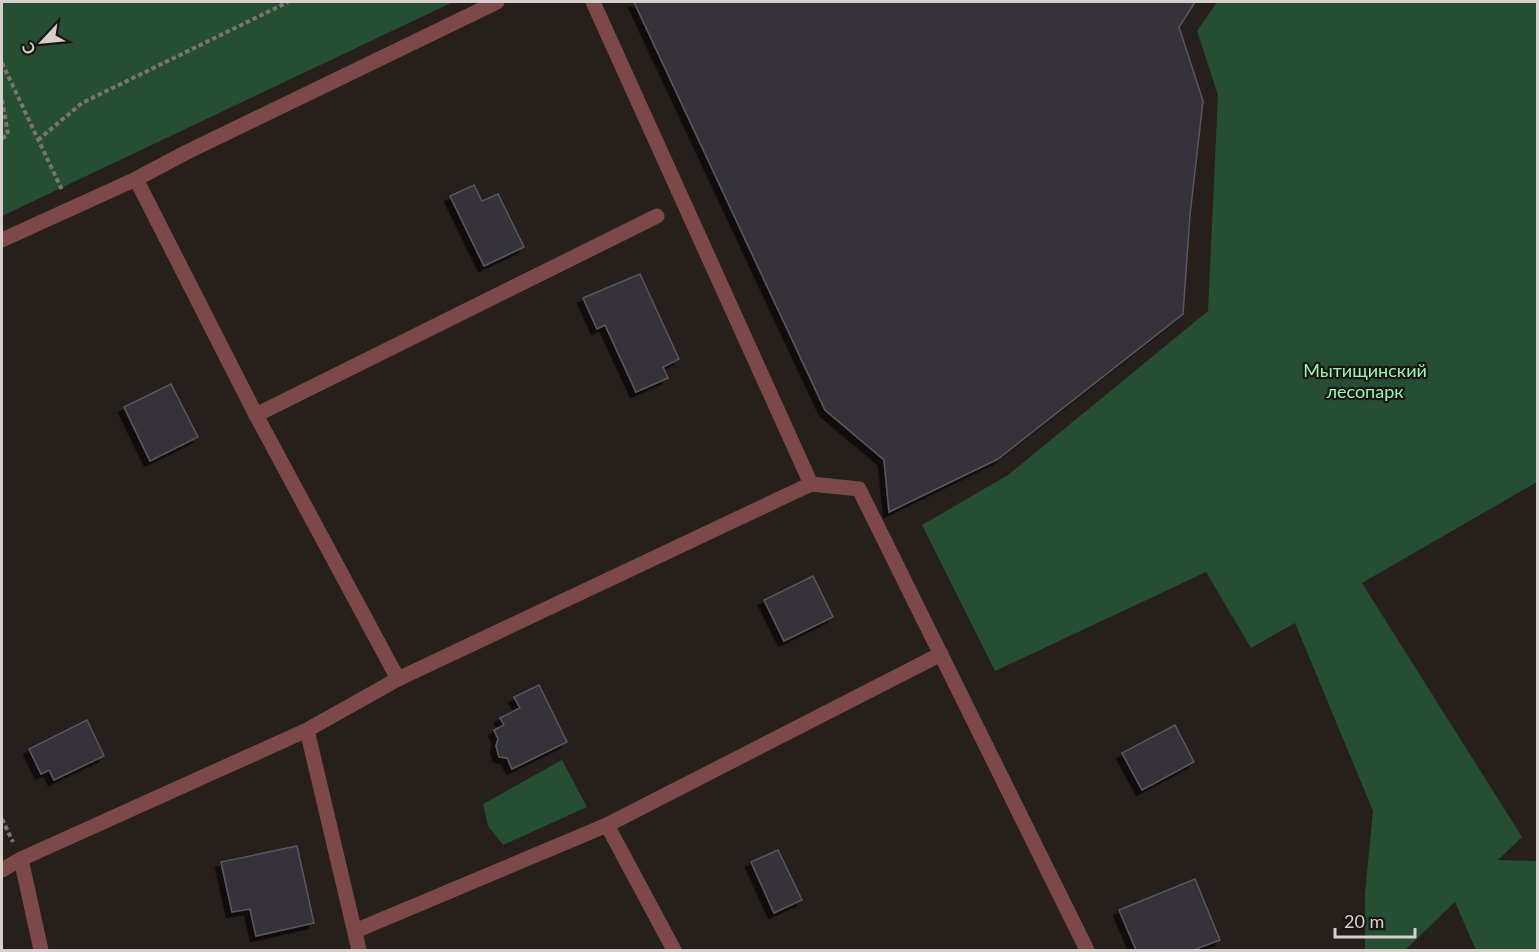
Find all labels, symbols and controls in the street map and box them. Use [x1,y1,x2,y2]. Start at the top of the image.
north arrow [12,12,72,72]
text: С [17,40,39,58]
park label: Мытищинский лесопарк [1303,359,1427,402]
scale bar [1335,901,1414,939]
text: 20 m [1344,910,1384,932]

